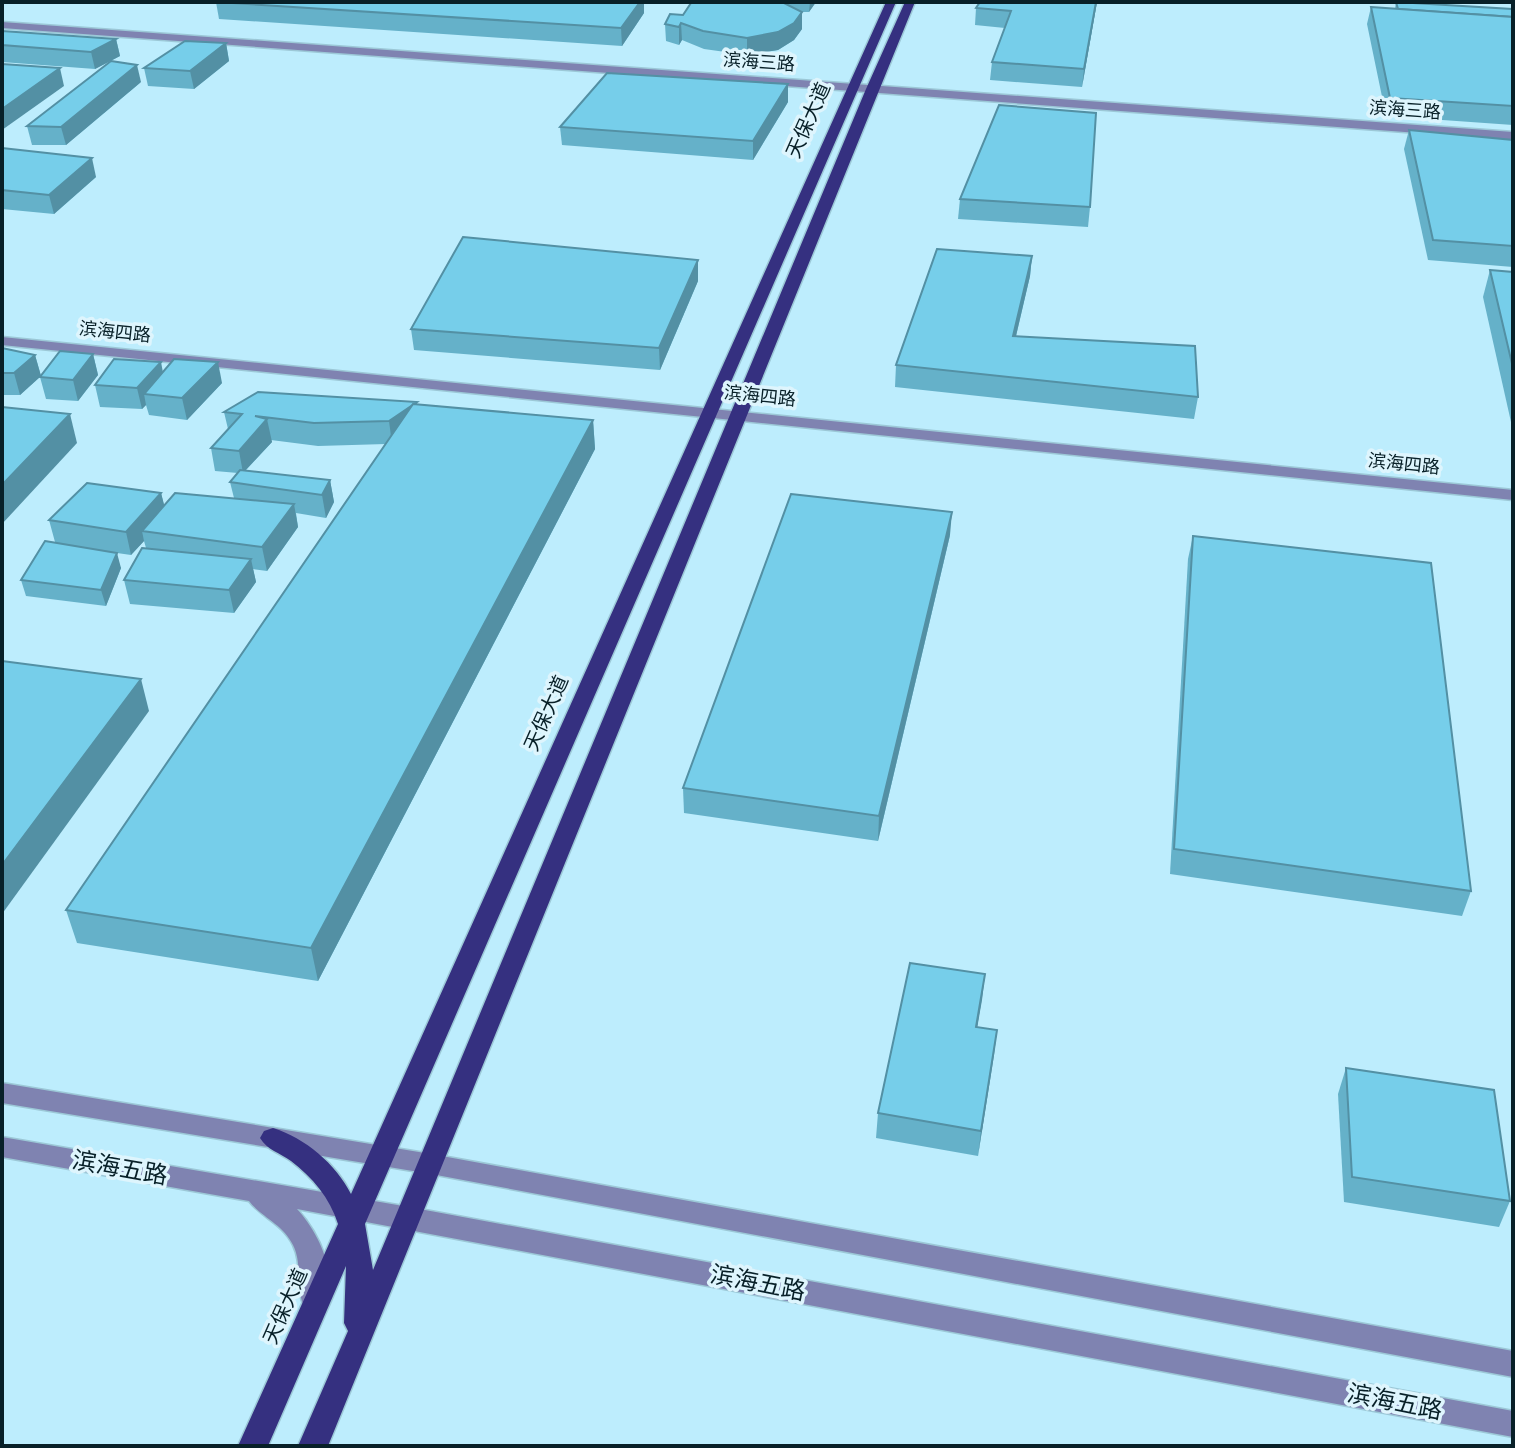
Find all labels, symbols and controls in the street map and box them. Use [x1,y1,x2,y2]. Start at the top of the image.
street label: 滨海三路 [722,48,796,74]
street label: 天保大道 [780,78,834,161]
street label: 滨海三路 [1368,96,1442,122]
street label: 滨海四路 [78,316,152,346]
street label: 滨海四路 [723,380,797,410]
street label: 滨海四路 [1367,448,1441,478]
street label: 天保大道 [518,671,572,754]
street label: 滨海五路 [70,1144,170,1189]
street label: 滨海五路 [708,1258,808,1305]
street label: 天保大道 [257,1264,311,1347]
street label: 滨海五路 [1345,1377,1445,1424]

